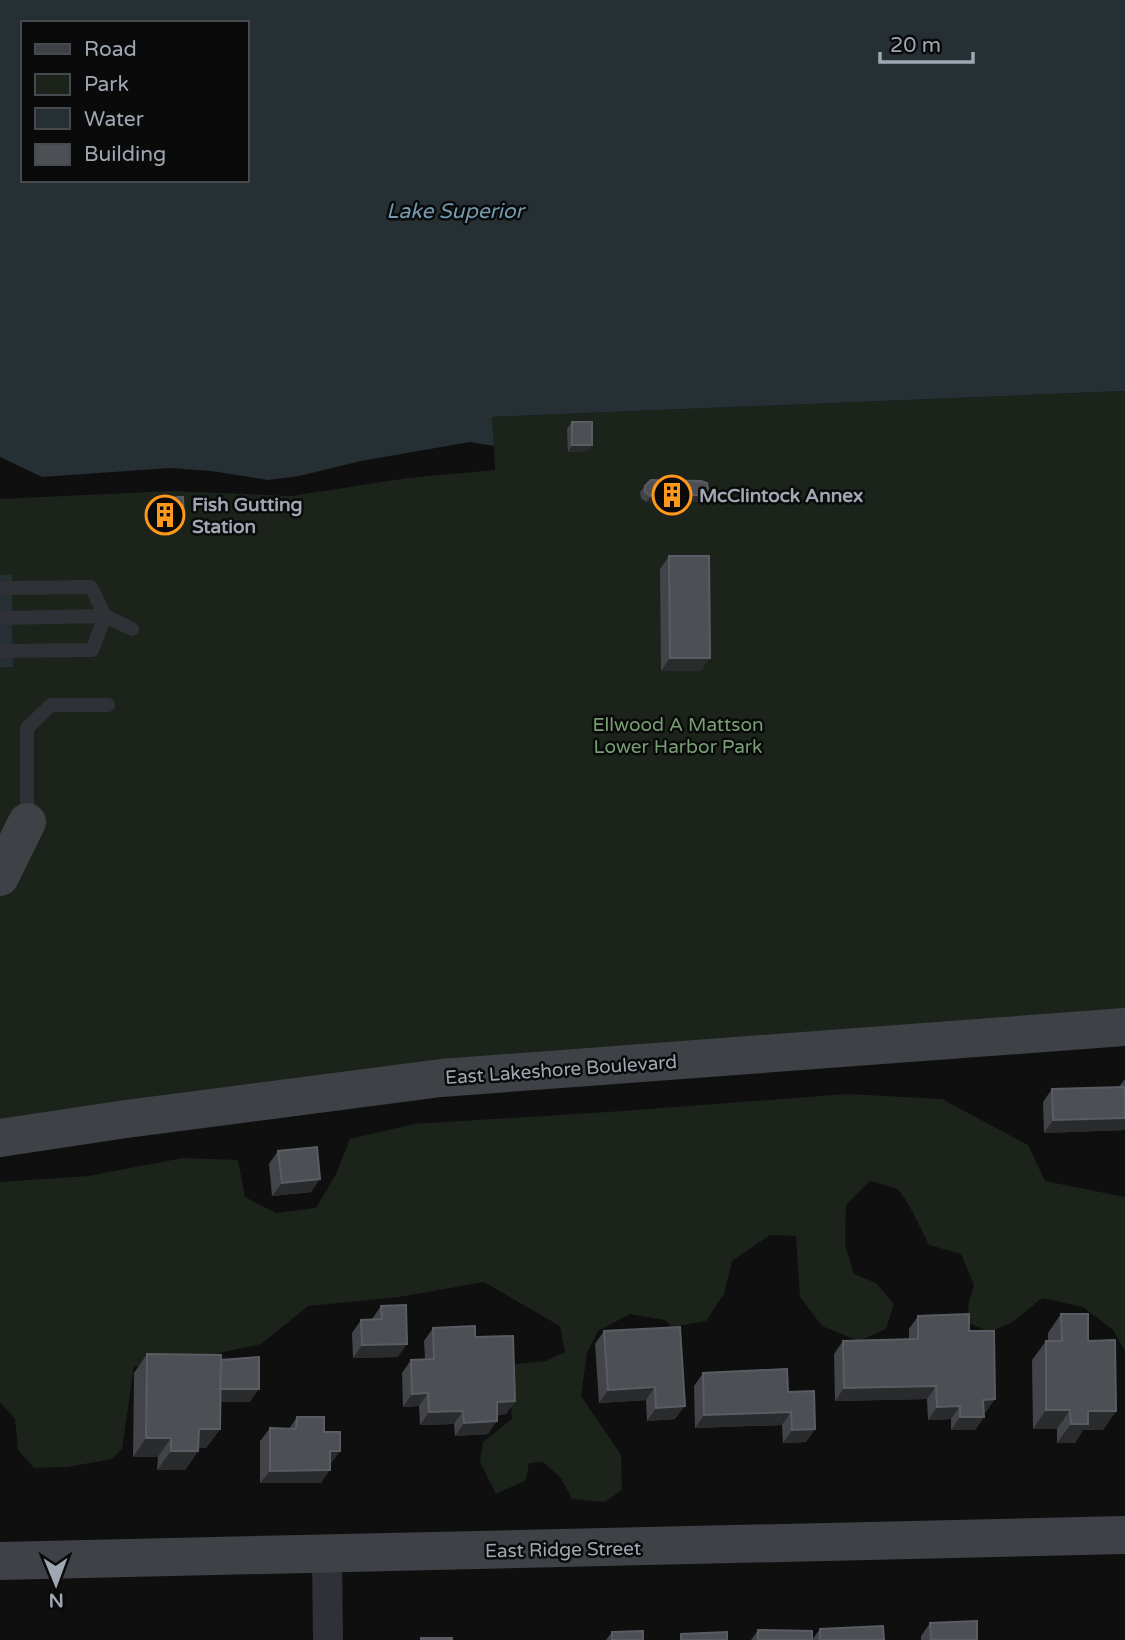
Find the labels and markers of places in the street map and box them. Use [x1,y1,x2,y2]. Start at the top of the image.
building icon: McClintock Annex [651,474,693,516]
place label: McClintock Annex [699,485,863,507]
building icon: Fish Gutting Station [144,494,186,536]
place label: Fish Gutting Station [192,494,302,538]

